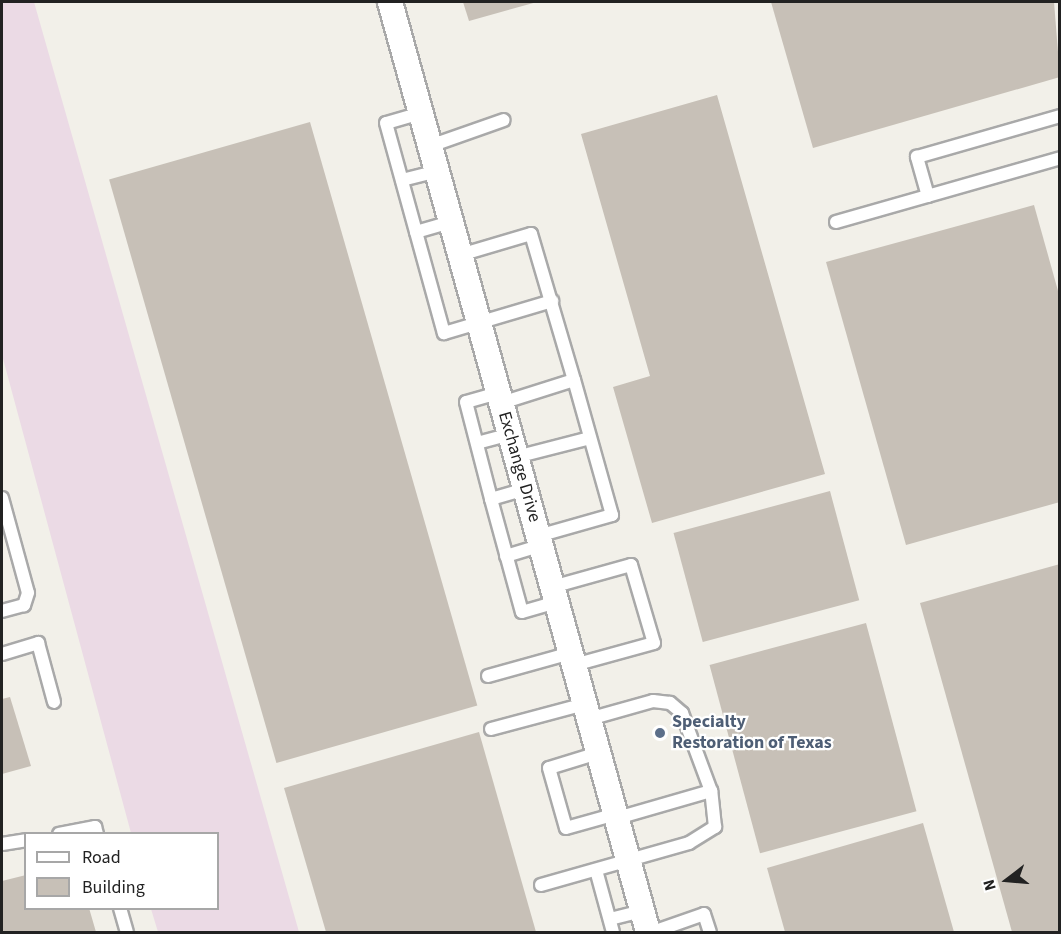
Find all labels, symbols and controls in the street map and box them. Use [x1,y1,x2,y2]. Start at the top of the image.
street label: Exchange Drive [493,409,545,525]
place label: Specialty Restoration of Texas [672,712,832,754]
marker: Specialty Restoration of Texas [653,726,667,740]
legend [24,832,219,910]
text: Road [82,845,121,870]
north arrow [977,850,1037,910]
text: Building [82,875,145,900]
text: N [978,877,1002,893]

